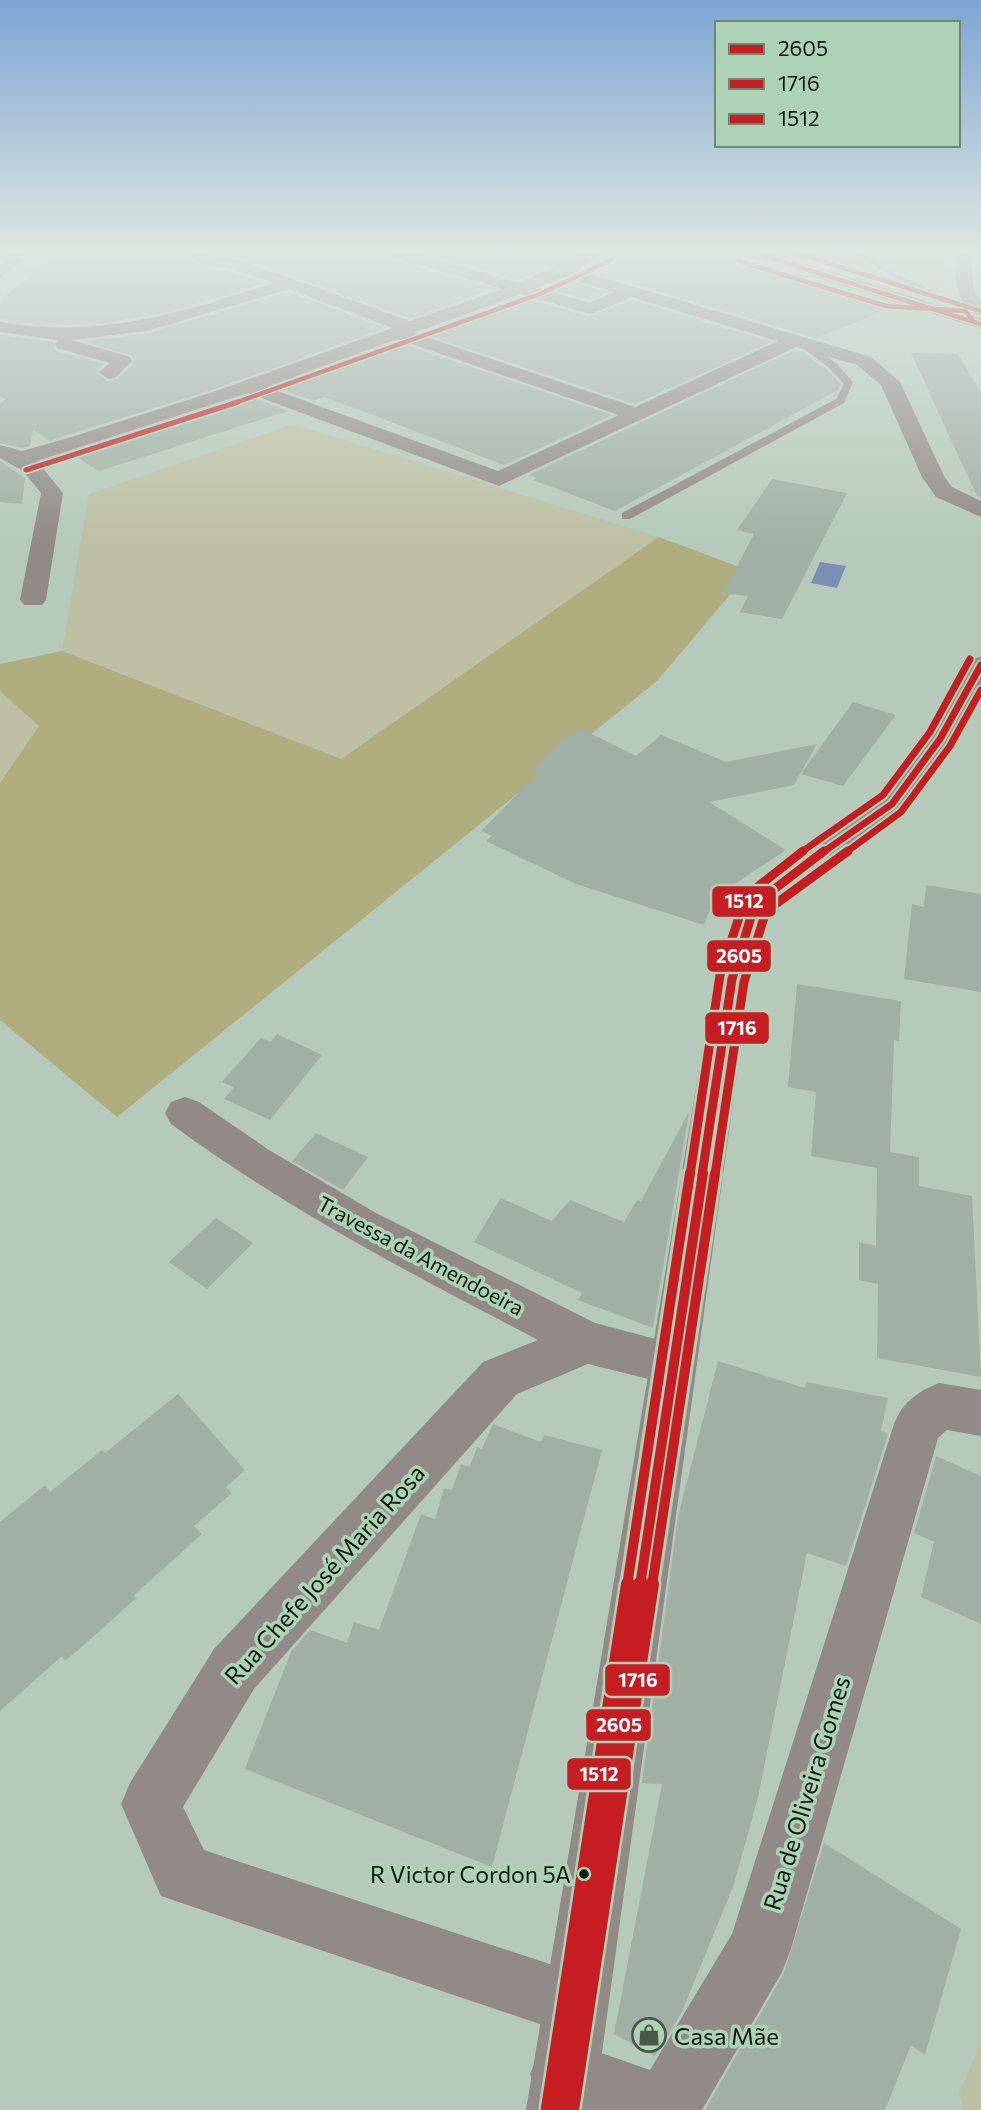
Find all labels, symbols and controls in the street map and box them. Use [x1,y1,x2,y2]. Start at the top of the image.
legend [715,21,960,147]
text: 2605 [778,35,828,60]
text: 1716 [778,70,820,95]
text: 1512 [778,105,820,130]
line badge: 1512 [711,885,777,918]
text: 1512 [724,889,764,912]
line badge: 2605 [706,939,772,973]
text: 2605 [716,944,762,967]
line badge: 1716 [704,1011,770,1045]
text: 1716 [717,1016,757,1039]
street label: Travessa da Amendoeira [314,1190,528,1320]
street label: Rua Chefe José Maria Rosa [218,1458,430,1690]
line badge: 1716 [604,1663,671,1697]
text: 1716 [618,1668,658,1691]
street label: Rua de Oliveira Gomes [757,1672,855,1914]
line badge: 2605 [585,1708,652,1742]
text: 2605 [596,1713,642,1736]
line badge: 1512 [566,1757,632,1791]
text: 1512 [579,1762,619,1785]
place label: R Victor Cordon 5A [370,1860,571,1888]
marker: R Victor Cordon 5A [577,1867,591,1881]
shop icon: Casa Mãe [630,2016,668,2054]
place label: Casa Mãe [674,2021,779,2050]

